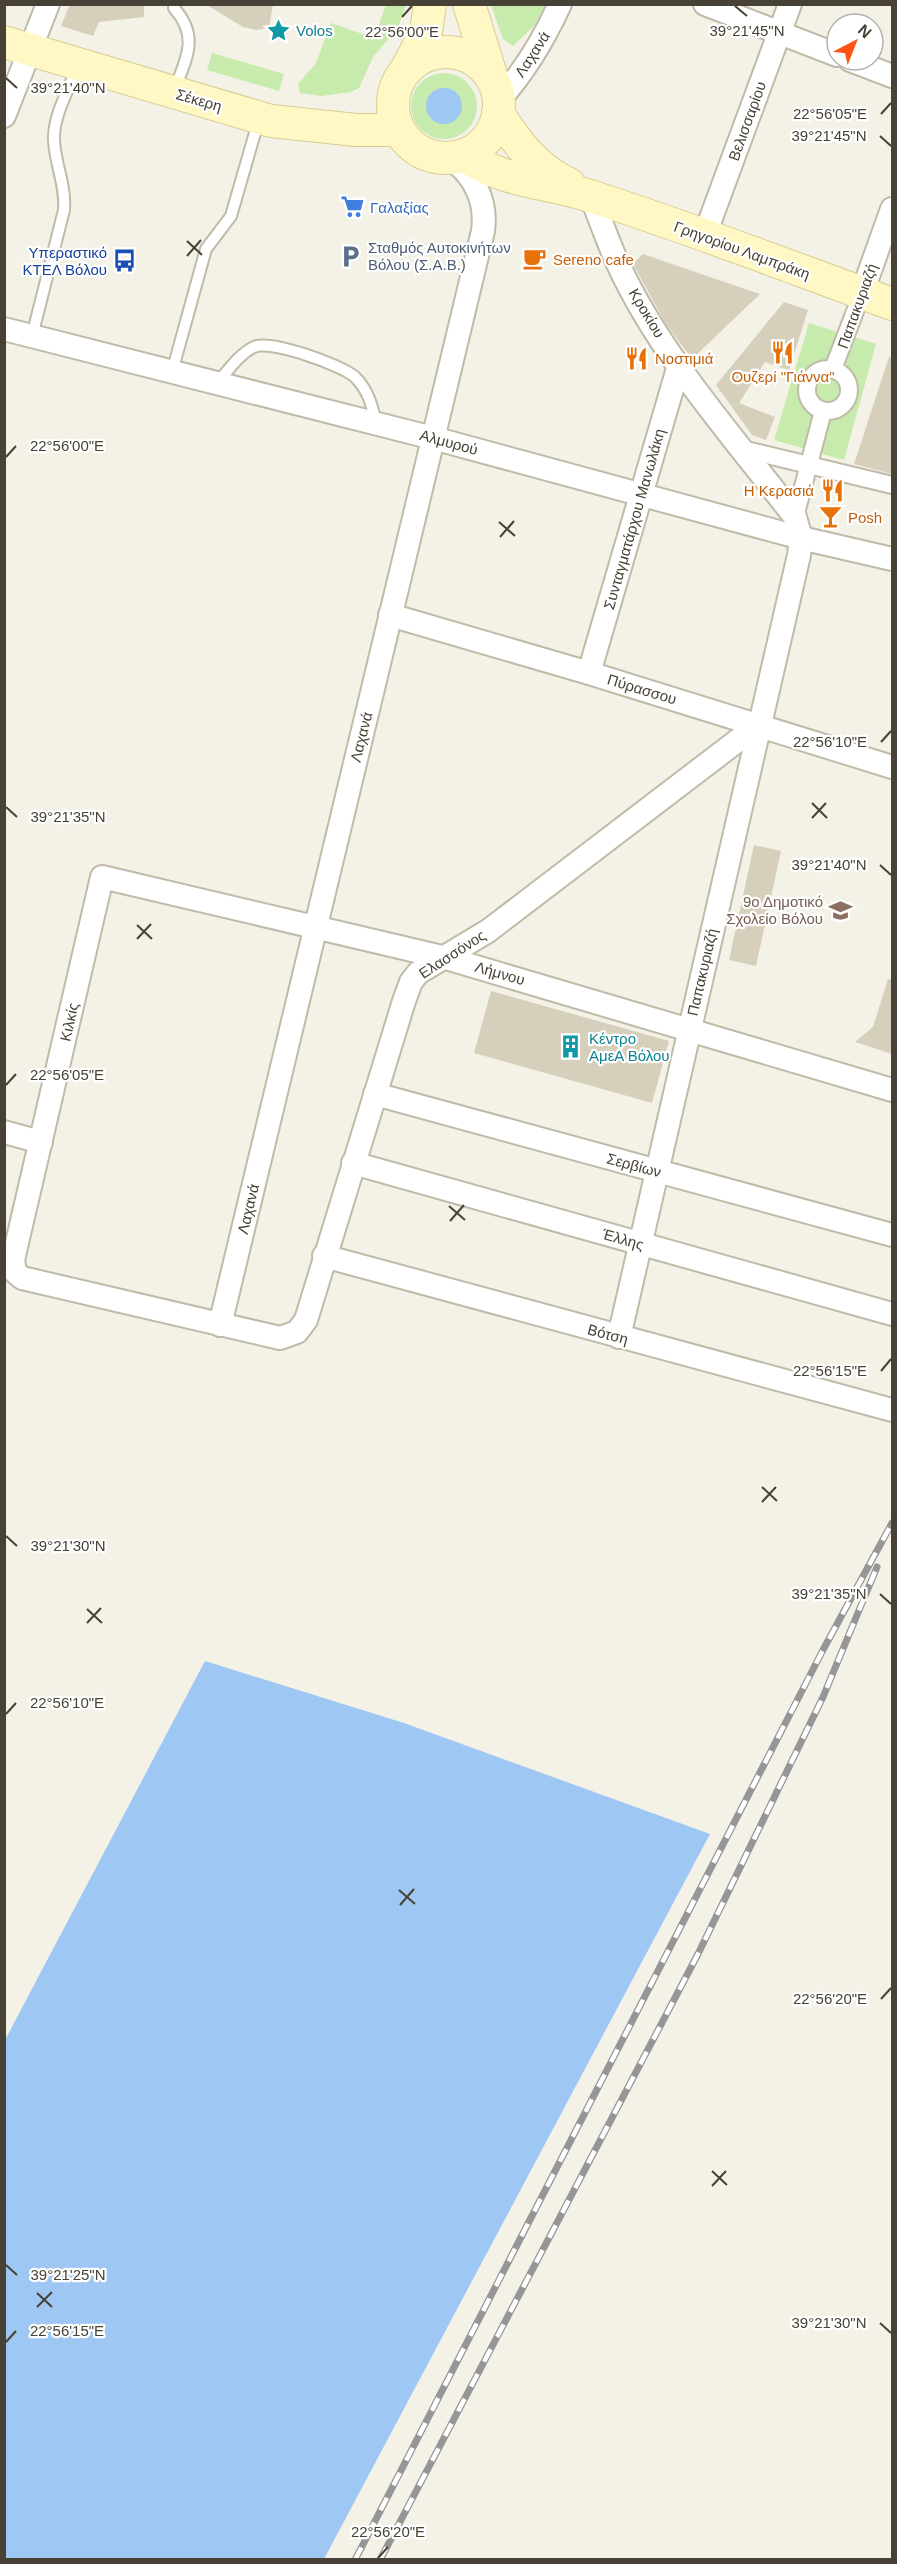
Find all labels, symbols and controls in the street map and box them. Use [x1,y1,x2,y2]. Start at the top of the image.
north arrow [825,12,885,72]
place icon: Volos [265,17,291,43]
text: N [855,21,875,41]
place label: Volos [296,22,333,39]
text: 39°21'45"N [709,22,785,39]
text: 22°56'00"E [365,23,439,40]
street label: Λαχανά [511,28,553,80]
text: 39°21'40"N [30,79,106,96]
street label: Βελισσαρίου [725,79,769,163]
street label: Σέκερη [174,85,224,115]
text: 22°56'05"E [793,105,867,122]
text: 39°21'45"N [791,127,867,144]
supermarket icon: Γαλαξίας [339,194,365,220]
place label: Γαλαξίας [370,199,429,216]
street label: Γρηγορίου Λαμπράκη [672,217,812,283]
place label: Σταθμός Αυτοκινήτων Βόλου (Σ.Α.Β.) [368,239,511,273]
parking icon: Σταθμός Αυτοκινήτων Βόλου (Σ.Α.Β.) [337,243,363,269]
place label: Υπεραστικό ΚΤΕΛ Βόλου [23,244,107,278]
cafe icon: Sereno cafe [522,246,548,272]
bus stop icon: Υπεραστικό ΚΤΕΛ Βόλου [112,248,138,274]
place label: Sereno cafe [553,251,634,268]
street label: Παπακυριαζή [834,261,880,351]
street label: Κροκίου [626,285,668,341]
restaurant icon: Ουζερί "Γιάννα" [770,339,796,365]
restaurant icon: Νοστιμιά [624,345,650,371]
place label: Νοστιμιά [655,350,714,367]
place label: Ουζερί "Γιάννα" [731,368,835,385]
street label: Αλμυρού [418,426,480,458]
street label: Συνταγματάρχου Μανωλάκη [600,427,668,611]
text: 22°56'00"E [30,437,104,454]
restaurant icon: Η Κερασιά [819,477,845,503]
place label: Η Κερασιά [744,482,814,499]
bar icon: Posh [817,504,843,530]
place label: Posh [848,509,882,526]
street label: Πύρασσου [605,670,679,708]
street label: Λαχανά [347,710,375,764]
text: 22°56'10"E [793,733,867,750]
text: 39°21'35"N [30,808,106,825]
text: 39°21'40"N [791,856,867,873]
place label: 9ο Δημοτικό Σχολείο Βόλου [726,893,823,927]
school or university icon: 9ο Δημοτικό Σχολείο Βόλου [828,897,854,923]
street label: Ελασσόνος [416,926,488,982]
street label: Παπακυριαζή [684,927,720,1017]
street label: Λήμνου [473,958,527,988]
street label: Κιλκίς [56,1001,82,1043]
place label: Κέντρο ΑμεΑ Βόλου [589,1030,670,1064]
building icon: Κέντρο ΑμεΑ Βόλου [558,1034,584,1060]
text: 22°56'05"E [30,1066,104,1083]
street label: Σερβίων [605,1150,663,1180]
street label: Λαχανά [234,1182,262,1236]
street label: Έλλης [599,1225,646,1253]
street label: Βότση [586,1320,630,1348]
text: 22°56'15"E [793,1362,867,1379]
text: 39°21'30"N [30,1537,106,1554]
text: 39°21'35"N [791,1585,867,1602]
text: 22°56'10"E [30,1694,104,1711]
text: 22°56'20"E [793,1990,867,2007]
text: 39°21'25"N [30,2266,106,2283]
text: 39°21'30"N [791,2314,867,2331]
text: 22°56'15"E [30,2322,104,2339]
text: 22°56'20"E [351,2523,425,2540]

